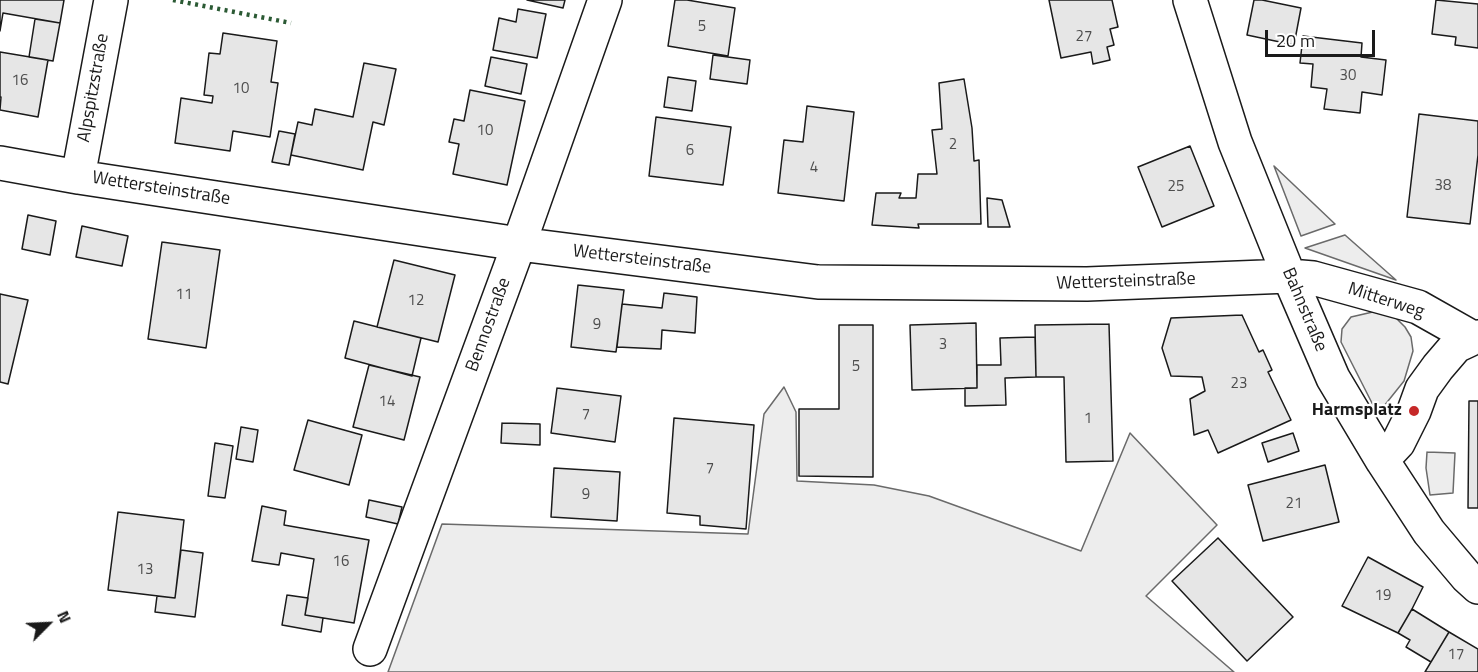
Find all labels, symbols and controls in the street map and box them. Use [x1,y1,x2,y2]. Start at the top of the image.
house number: 5 [698,18,706,36]
scale bar [1268,18,1378,56]
text: 20 m [1276,27,1315,54]
house number: 27 [1076,28,1092,46]
street label: Alpspitzstraße [74,32,114,144]
house number: 30 [1340,67,1356,85]
house number: 16 [12,72,28,90]
house number: 10 [233,80,249,98]
house number: 10 [477,122,493,140]
house number: 2 [949,136,957,154]
house number: 6 [686,142,694,160]
house number: 4 [810,159,818,177]
street label: Wettersteinstraße [91,167,231,211]
house number: 38 [1435,177,1451,195]
house number: 25 [1168,178,1184,196]
street label: Wettersteinstraße [572,241,712,279]
street label: Bahnstraße [1277,265,1331,355]
street label: Wettersteinstraße [1056,269,1196,295]
street label: Bennostraße [462,275,516,375]
street label: Mitterweg [1345,279,1427,323]
house number: 11 [176,286,192,304]
house number: 12 [408,292,424,310]
house number: 9 [593,316,601,334]
house number: 3 [939,336,947,354]
house number: 5 [852,358,860,376]
house number: 23 [1231,375,1247,393]
house number: 14 [379,393,395,411]
place label: Harmsplatz [1312,400,1402,422]
marker: Harmsplatz [1407,404,1421,418]
house number: 7 [582,406,590,424]
house number: 1 [1084,410,1092,428]
house number: 7 [706,460,714,478]
house number: 9 [582,486,590,504]
house number: 21 [1286,495,1302,513]
house number: 16 [333,553,349,571]
house number: 13 [137,561,153,579]
house number: 19 [1375,587,1391,605]
north arrow [18,594,78,654]
text: N [51,607,78,627]
house number: 17 [1448,646,1464,664]

